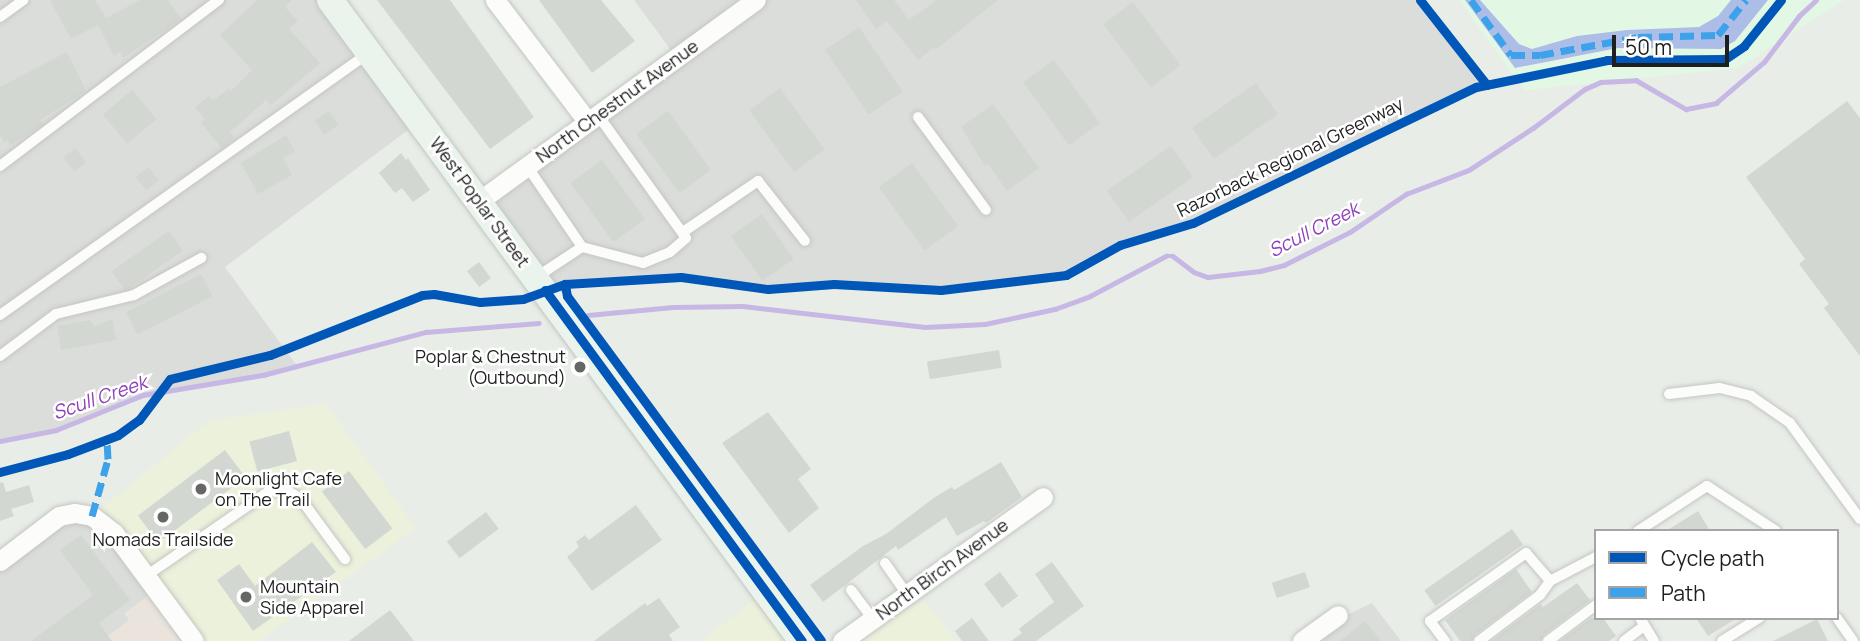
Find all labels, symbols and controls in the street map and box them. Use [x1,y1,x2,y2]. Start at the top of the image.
scale bar [1615,21,1732,65]
text: 50 m [1625,33,1672,61]
street label: North Chestnut Avenue [532,35,702,167]
street label: Razorback Regional Greenway [1173,93,1407,221]
street label: West Poplar Street [425,133,535,271]
water label: Scull Creek [1265,198,1363,262]
place label: Poplar & Chestnut (Outbound) [415,346,566,388]
marker: Poplar & Chestnut (Outbound) [572,359,588,375]
water label: Scull Creek [50,371,150,425]
place label: Moonlight Cafe on The Trail [215,468,342,510]
marker: Moonlight Cafe on The Trail [193,481,209,497]
marker: Nomads Trailside [155,509,171,525]
street label: North Birch Avenue [872,514,1012,624]
place label: Nomads Trailside [92,528,234,550]
legend [1594,529,1839,620]
text: Cycle path [1661,544,1764,572]
place label: Mountain Side Apparel [260,576,364,618]
text: Path [1661,579,1706,607]
marker: Mountain Side Apparel [238,589,254,605]

